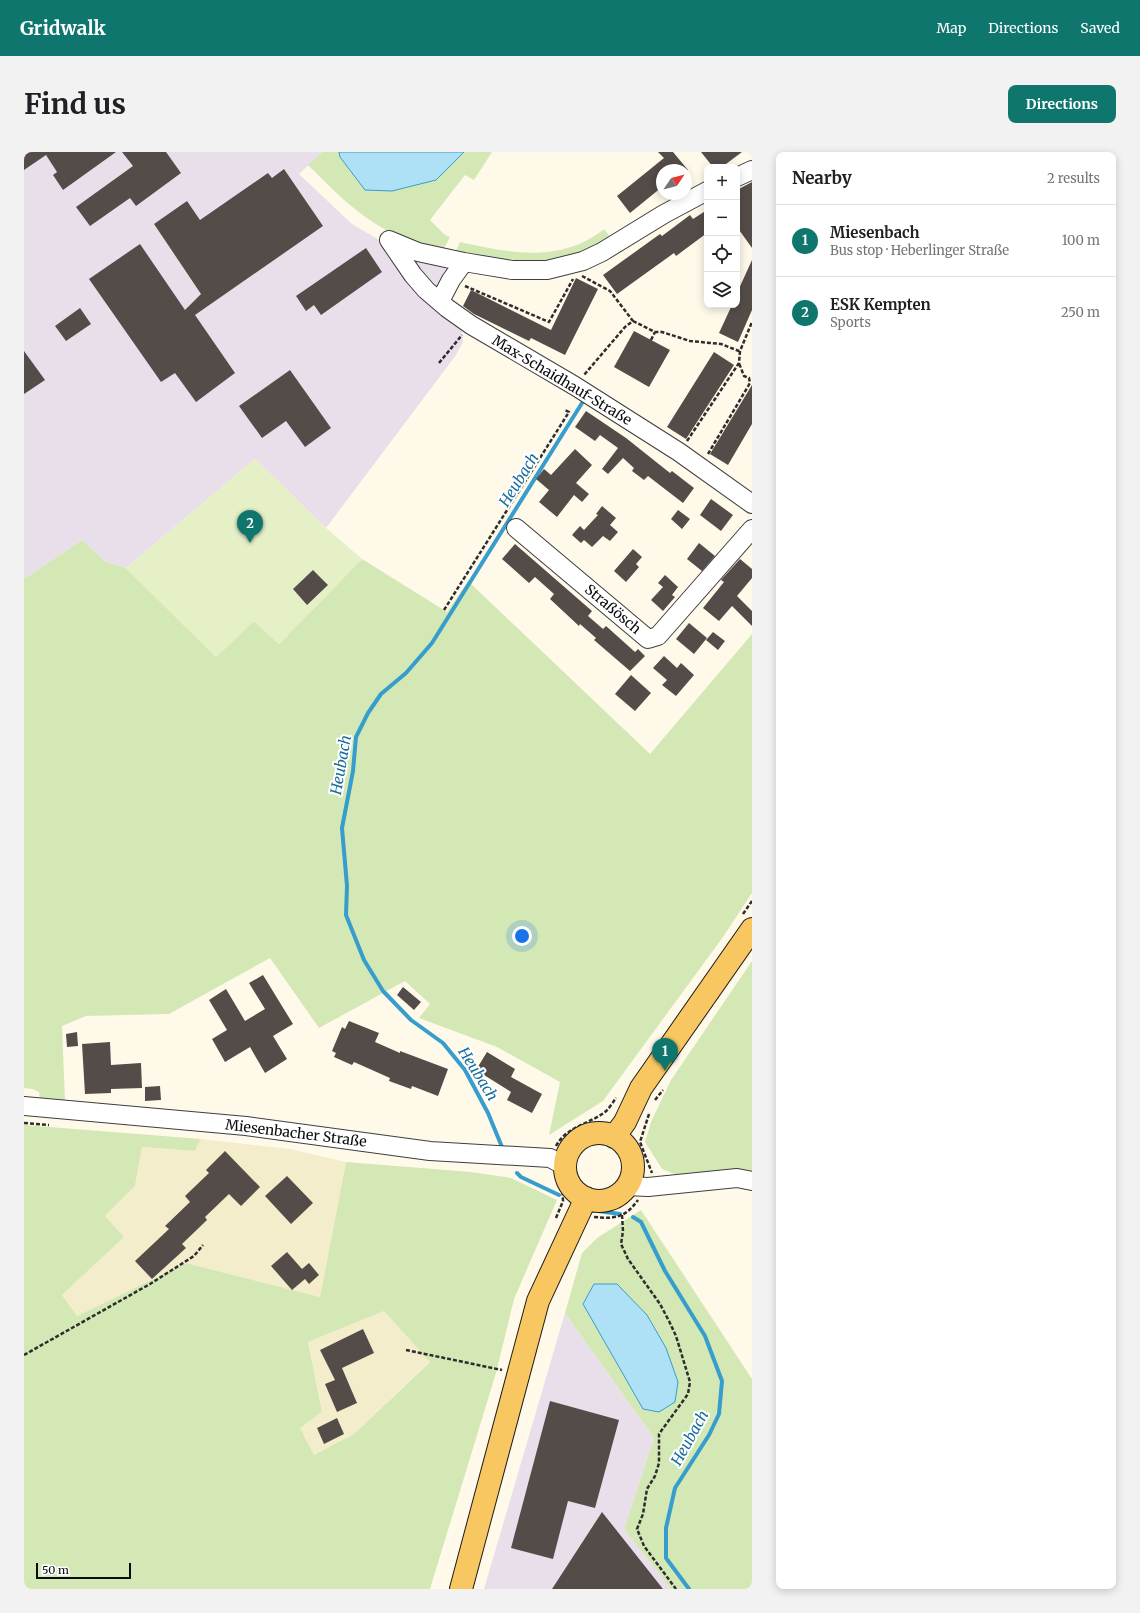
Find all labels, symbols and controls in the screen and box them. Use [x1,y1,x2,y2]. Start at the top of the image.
text: Gridwalk [20,16,106,40]
text: Map [936,19,966,37]
text: Directions [988,19,1058,37]
text: Saved [1080,19,1120,37]
button: Directions [1008,85,1116,123]
text: Find us [24,86,126,122]
north arrow [656,164,692,200]
map controls [704,164,740,308]
button: + [704,164,740,200]
text: Nearby [792,167,852,189]
text: 2 results [1047,170,1100,187]
button: − [704,200,740,236]
text: Miesenbach [830,223,920,242]
text: 1 [802,232,808,249]
text: 100 m [1062,232,1100,249]
button: locate [704,236,740,272]
text: Bus stop · Heberlinger Straße [830,242,1009,259]
button: layers [704,272,740,308]
text: ESK Kempten [830,295,931,314]
text: 2 [801,304,809,321]
text: 250 m [1061,304,1100,321]
text: Sports [830,314,871,331]
street label: Max-Schaidhauf-Straße [489,331,635,429]
water label: Heubach [494,449,543,511]
pin: 2 [237,510,263,543]
street label: Straßösch [581,580,645,638]
water label: Heubach [326,734,355,797]
your location [512,926,532,946]
pin: 1 [652,1038,678,1071]
water label: Heubach [454,1042,502,1104]
street label: Miesenbacher Straße [224,1115,368,1151]
water label: Heubach [666,1407,712,1470]
scale bar [36,1561,131,1580]
text: 50 m [42,1563,69,1577]

